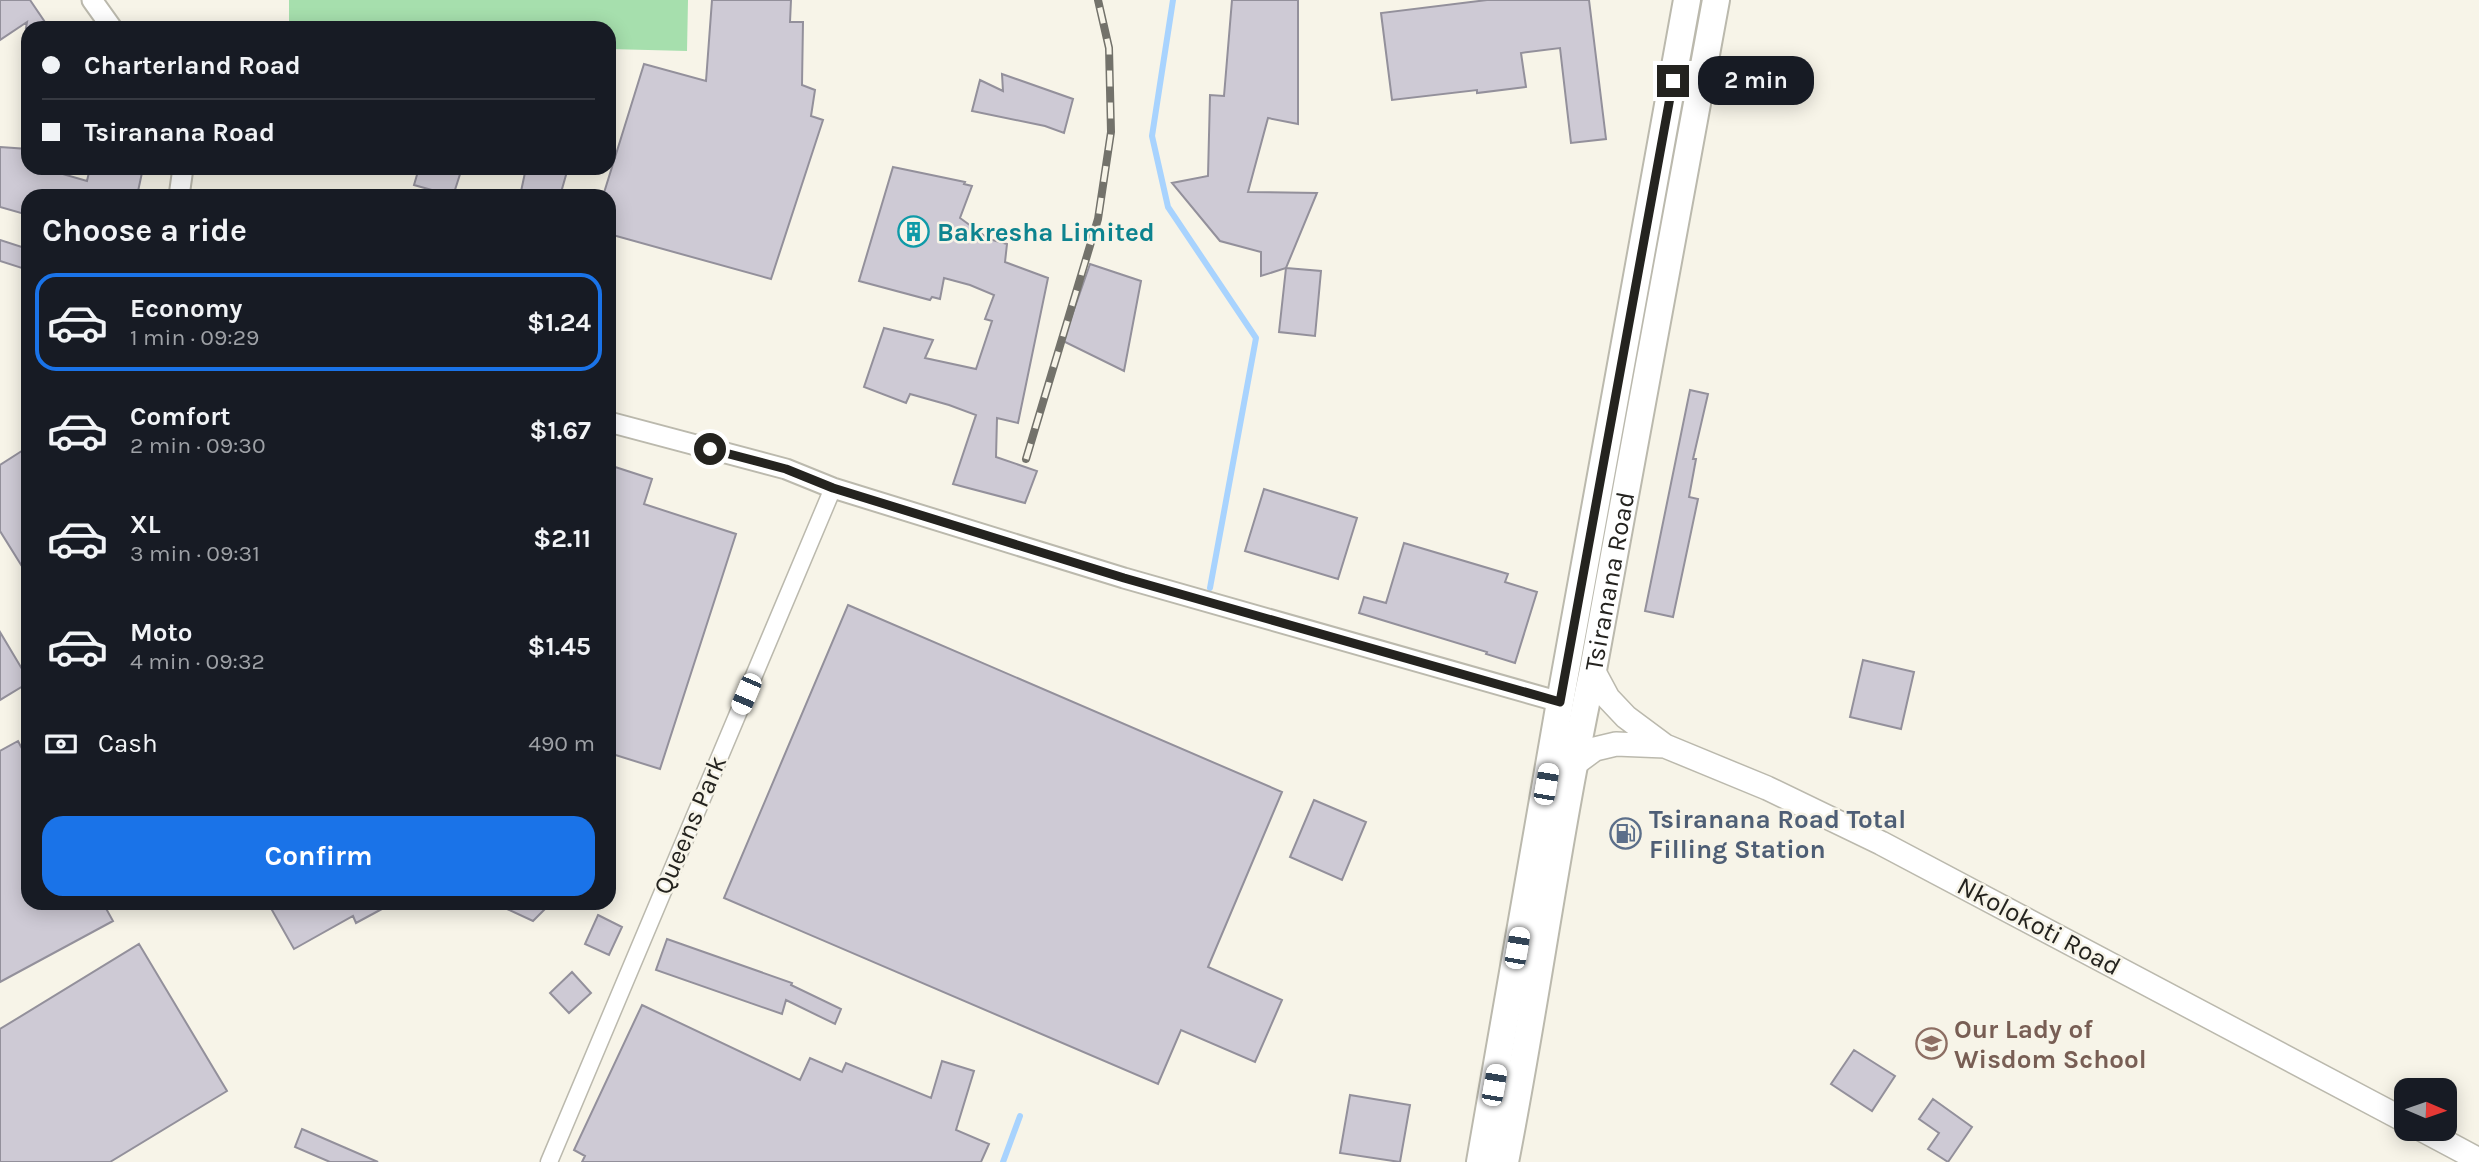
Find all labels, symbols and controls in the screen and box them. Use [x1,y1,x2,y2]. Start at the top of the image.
text: Charterland Road [84,50,301,81]
callout: 2 min [1698,56,1813,106]
route end [1657,65,1689,97]
text: 2 min [1724,67,1788,94]
text: Tsiranana Road [84,117,275,148]
text: Choose a ride [42,212,247,249]
building icon: Bakresha Limited [897,215,931,249]
place label: Bakresha Limited [937,217,1155,248]
icon: car [46,291,109,354]
text: Economy [130,293,242,324]
text: $1.24 [527,307,591,338]
text: 1 min · 09:29 [130,324,259,351]
icon: car [46,399,109,462]
text: Comfort [130,401,231,432]
text: $1.67 [530,415,591,446]
text: 2 min · 09:30 [130,432,266,459]
route start [694,433,726,465]
street label: Tsiranana Road [1578,489,1641,674]
icon: car [46,507,109,570]
text: XL [130,509,161,540]
text: $2.11 [533,523,591,554]
text: 3 min · 09:31 [130,540,260,567]
icon: car [46,615,109,678]
text: Moto [130,617,192,648]
text: $1.45 [528,631,591,662]
text: 4 min · 09:32 [130,648,265,675]
car [729,671,764,717]
icon: cash [42,725,80,763]
text: Cash [98,728,158,759]
text: 490 m [528,730,595,757]
street label: Queens Park [647,751,733,899]
car [1533,761,1560,807]
place label: Tsiranana Road Total Filling Station [1649,804,1906,865]
button: Confirm [42,816,595,896]
fuel station icon: Tsiranana Road Total Filling Station [1609,817,1643,851]
street label: Nkolokoti Road [1952,870,2126,982]
car [1504,925,1531,971]
place label: Our Lady of Wisdom School [1954,1014,2147,1075]
school or university icon: Our Lady of Wisdom School [1914,1027,1948,1061]
car [1481,1062,1508,1108]
north arrow [2394,1078,2457,1141]
map controls [2394,1078,2457,1141]

